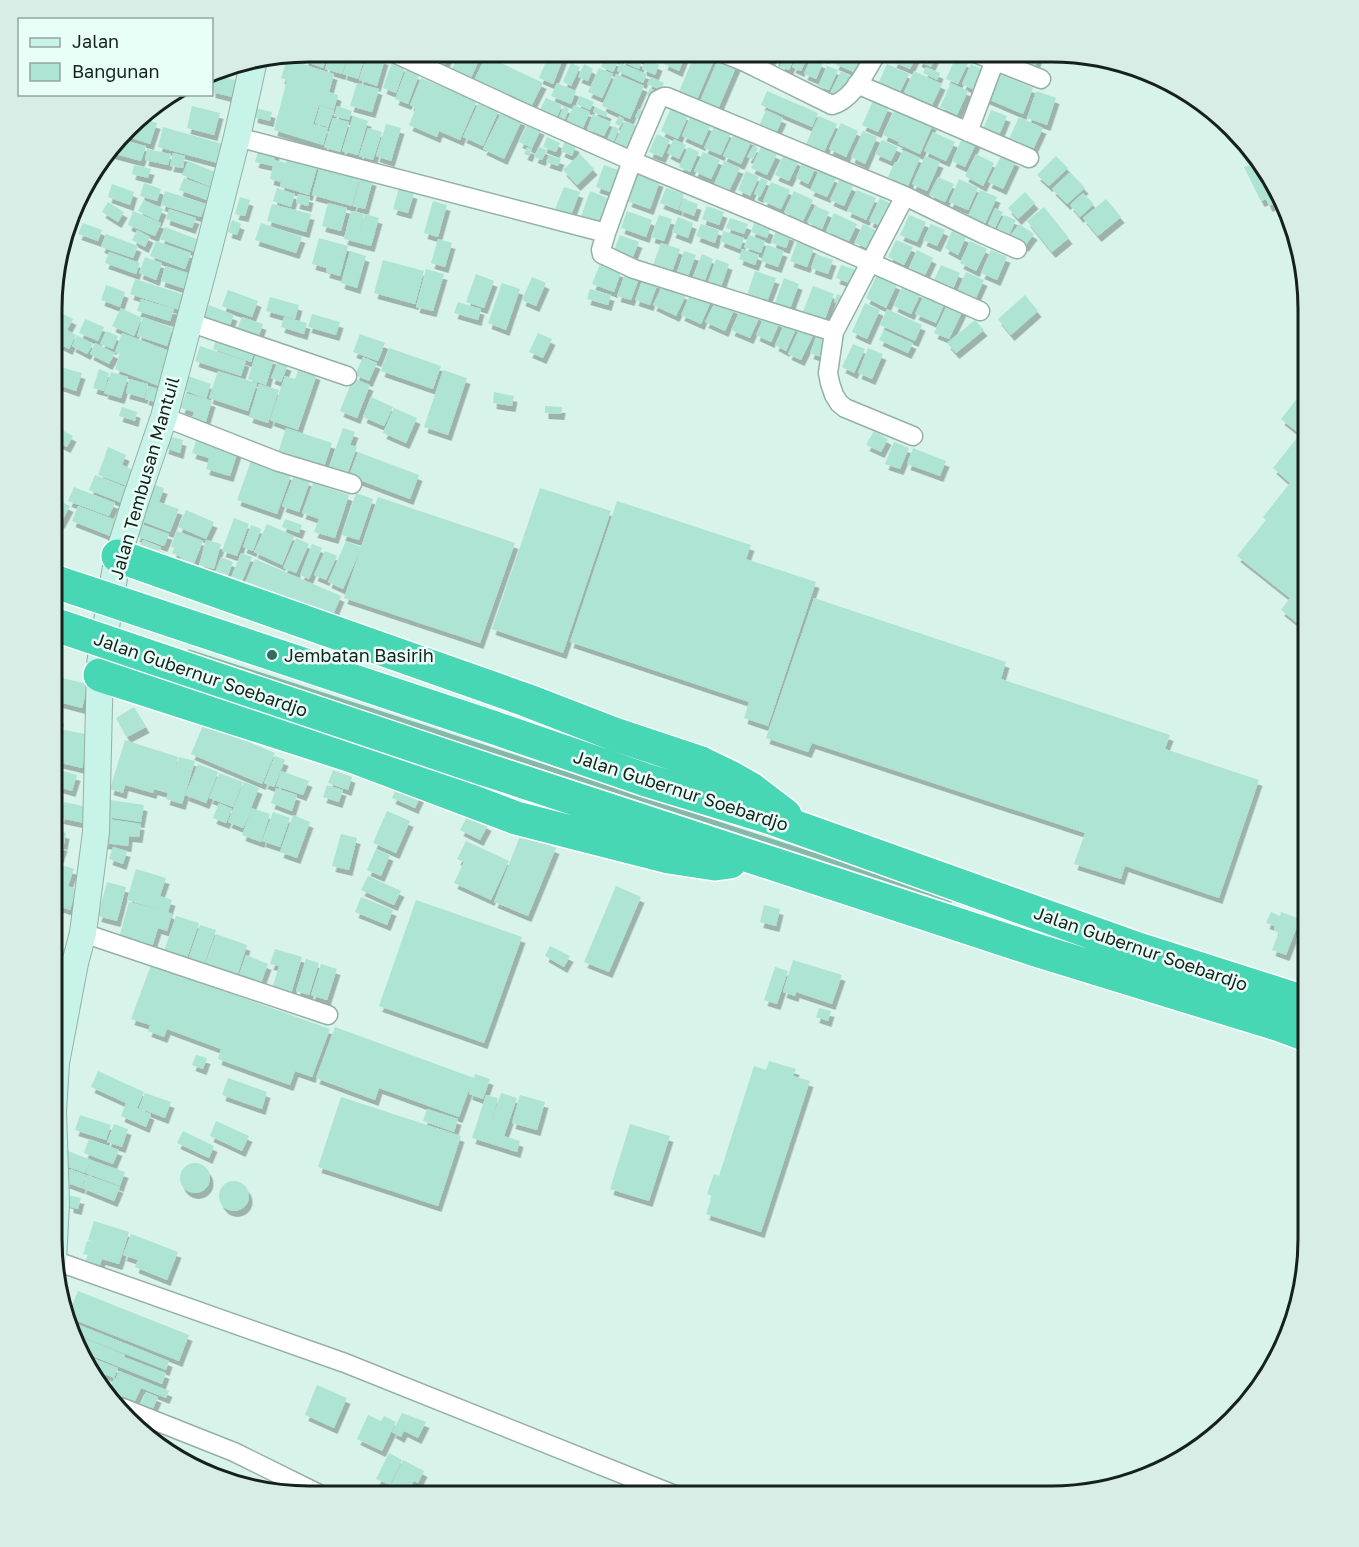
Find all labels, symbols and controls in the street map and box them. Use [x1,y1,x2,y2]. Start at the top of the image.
legend [18,18,213,96]
text: Jalan [72,30,119,52]
text: Bangunan [72,60,160,82]
street label: Jalan Tembusan Mantuil [104,374,184,582]
street label: Jalan Gubernur Soebardjo [91,627,311,721]
place label: Jembatan Basirih [284,644,434,666]
marker: Jembatan Basirih [265,648,279,662]
street label: Jalan Gubernur Soebardjo [571,745,791,835]
street label: Jalan Gubernur Soebardjo [1031,901,1251,995]

